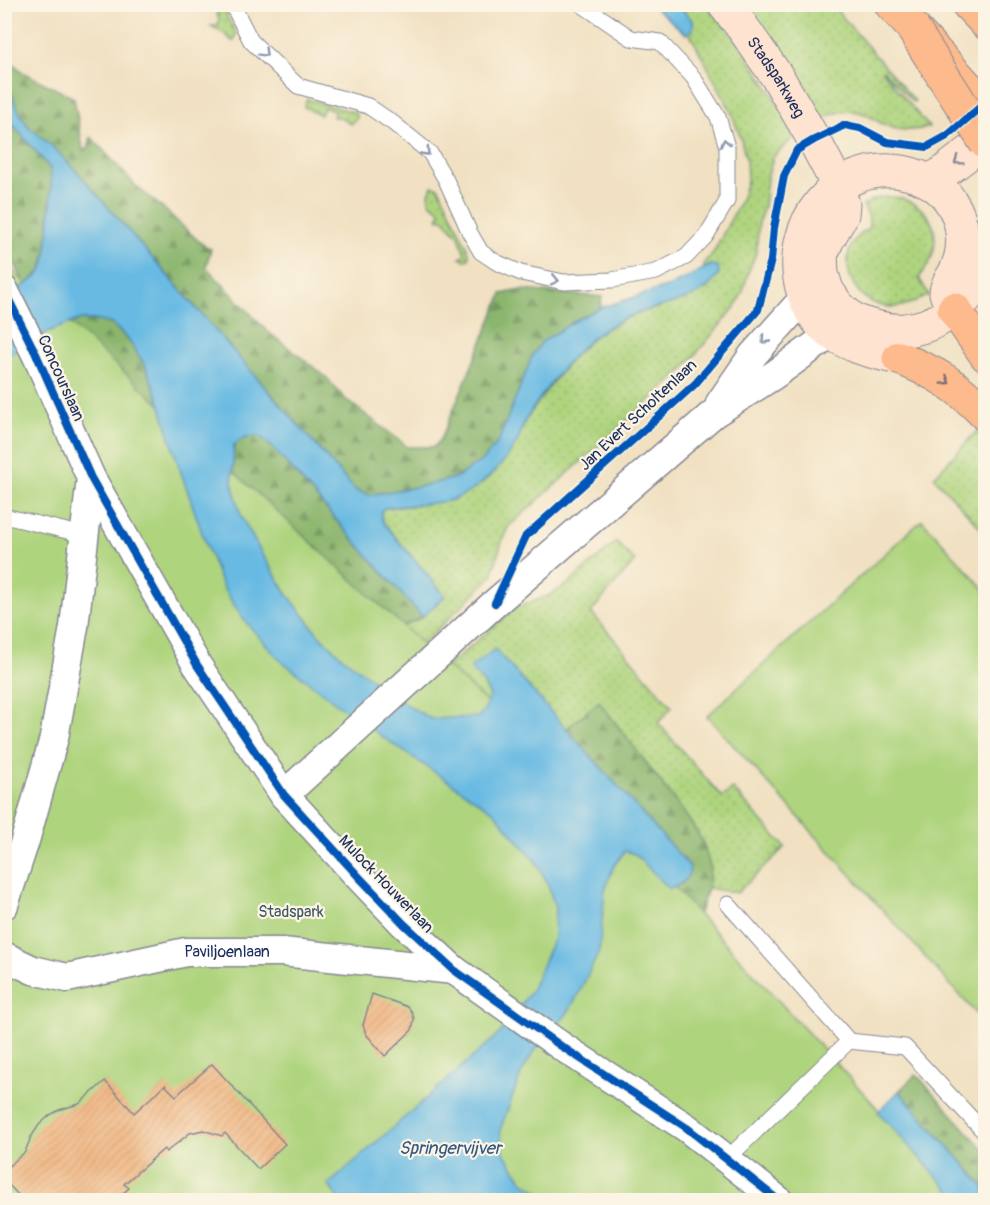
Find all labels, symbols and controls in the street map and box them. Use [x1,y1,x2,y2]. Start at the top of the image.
street label: Stadsparkweg [742,33,809,122]
one-way arrow [256,46,267,57]
one-way arrow [719,138,732,148]
one-way arrow [419,146,430,156]
one-way arrow [953,154,964,165]
one-way arrow [550,273,560,286]
street label: Concourslaan [33,332,89,424]
one-way arrow [761,334,772,344]
street label: Jan Evert Scholtenlaan [575,355,701,475]
one-way arrow [939,374,950,385]
street label: Mulock Houwerlaan [334,831,438,937]
park label: Stadspark [258,902,324,922]
street label: Paviljoenlaan [184,942,270,962]
water label: Springervijver [399,1137,504,1160]

